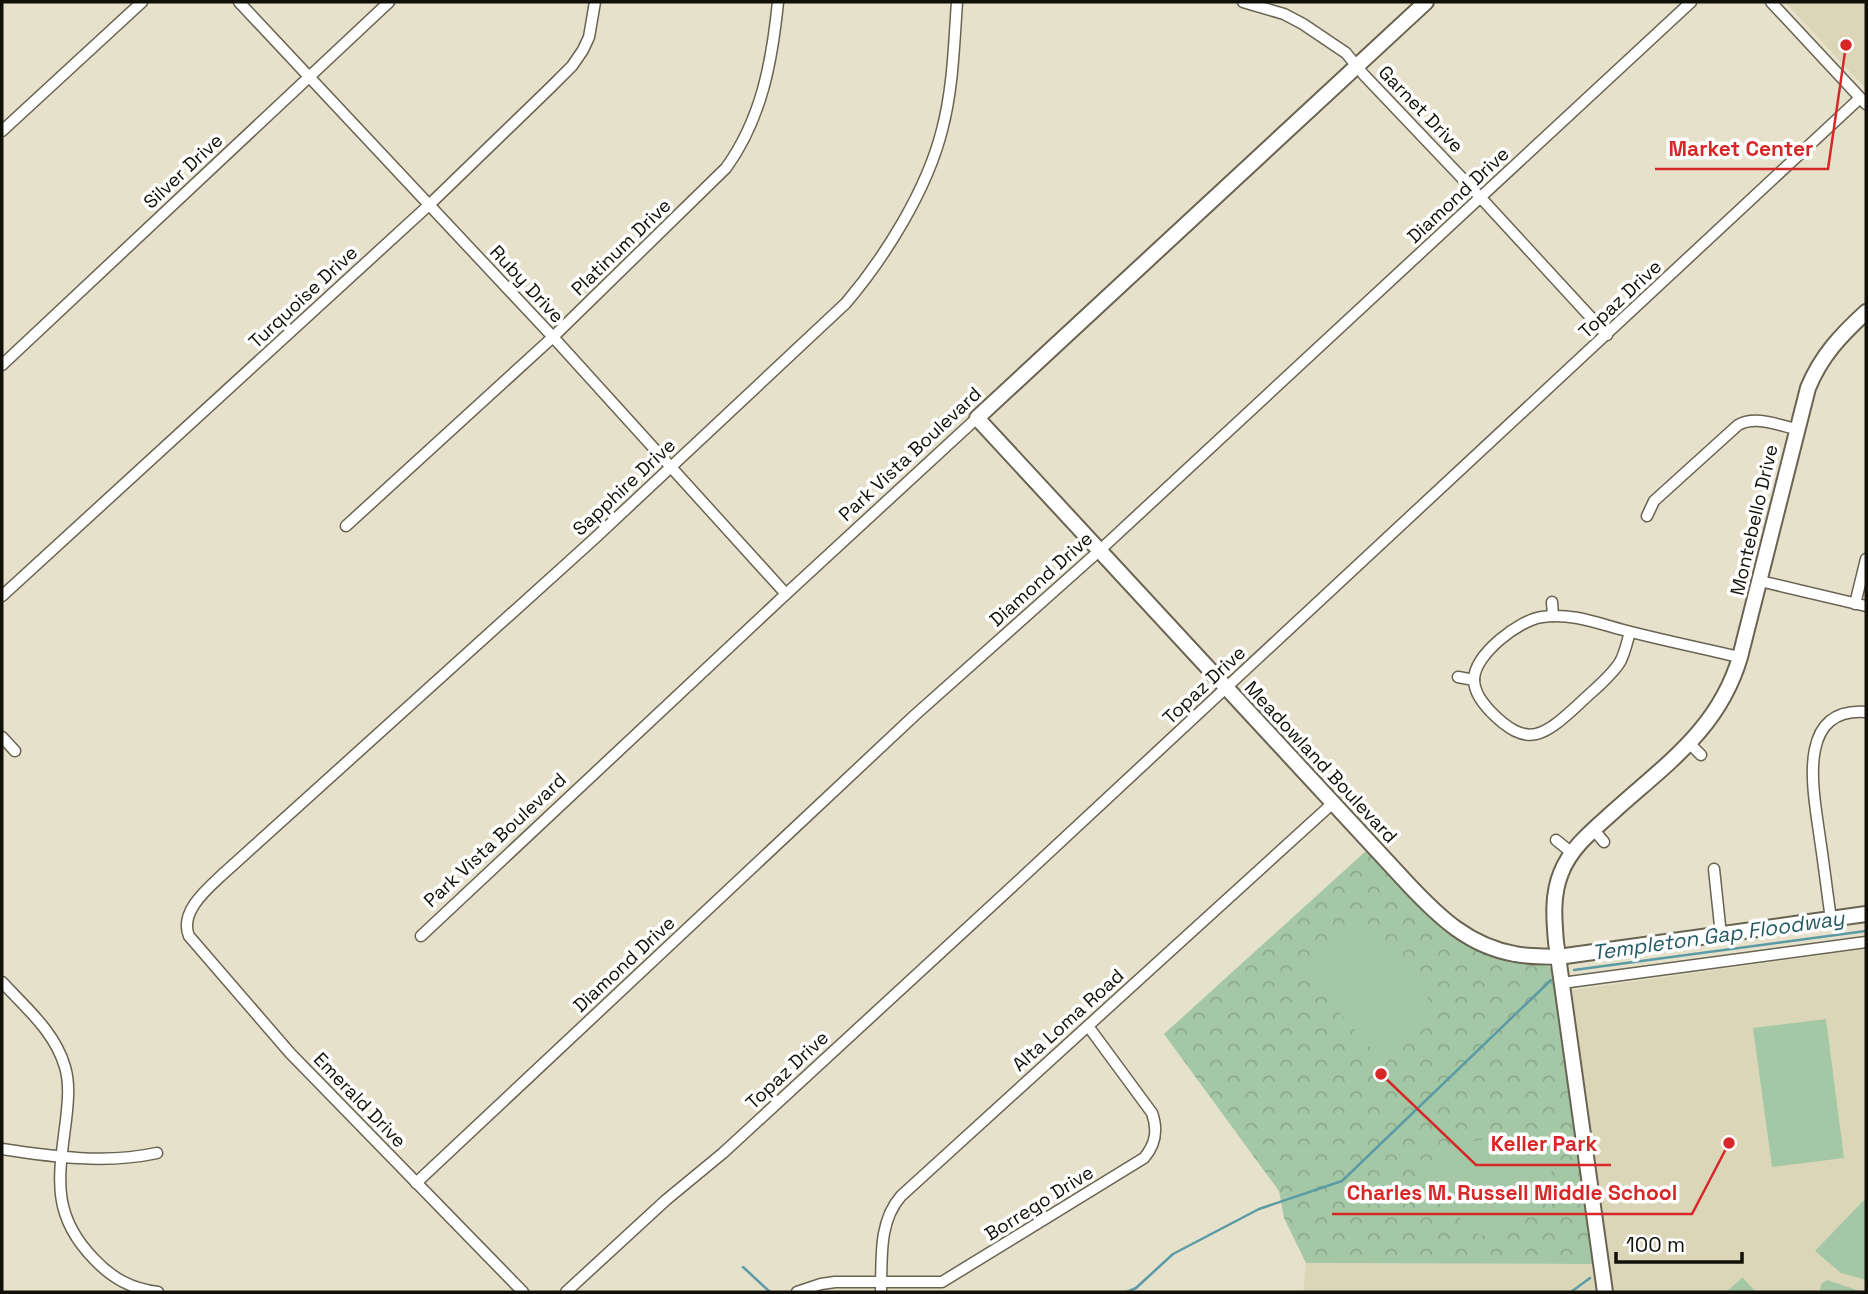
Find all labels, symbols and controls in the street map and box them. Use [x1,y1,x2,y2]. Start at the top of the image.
street label: Garnet Drive [1373,60,1469,158]
callout: Market Center [1655,127,1828,169]
street label: Silver Drive [138,128,228,214]
text: Market Center [1669,135,1813,162]
street label: Diamond Drive [1402,141,1514,249]
street label: Platinum Drive [566,193,676,301]
street label: Turquoise Drive [243,240,363,354]
street label: Ruby Drive [484,240,570,328]
street label: Topaz Drive [1573,254,1667,344]
street label: Park Vista Boulevard [833,381,987,527]
street label: Sapphire Drive [567,433,681,541]
street label: Montebello Drive [1724,442,1784,598]
street label: Diamond Drive [984,526,1098,632]
street label: Topaz Drive [1157,640,1251,730]
street label: Meadowland Boulevard [1239,676,1403,848]
street label: Park Vista Boulevard [418,767,572,913]
water label: Templeton Gap Floodway [1590,904,1847,966]
street label: Diamond Drive [568,910,680,1018]
street label: Alta Loma Road [1007,963,1129,1077]
street label: Topaz Drive [740,1025,834,1115]
street label: Emerald Drive [308,1047,412,1153]
callout: Keller Park [1476,1123,1611,1165]
text: Keller Park [1491,1130,1597,1157]
street label: Borrego Drive [980,1160,1098,1246]
callout: Charles M. Russell Middle School [1332,1172,1692,1214]
text: Charles M. Russell Middle School [1347,1179,1677,1206]
scale bar [1616,1220,1742,1264]
text: 100 m [1626,1231,1685,1258]

